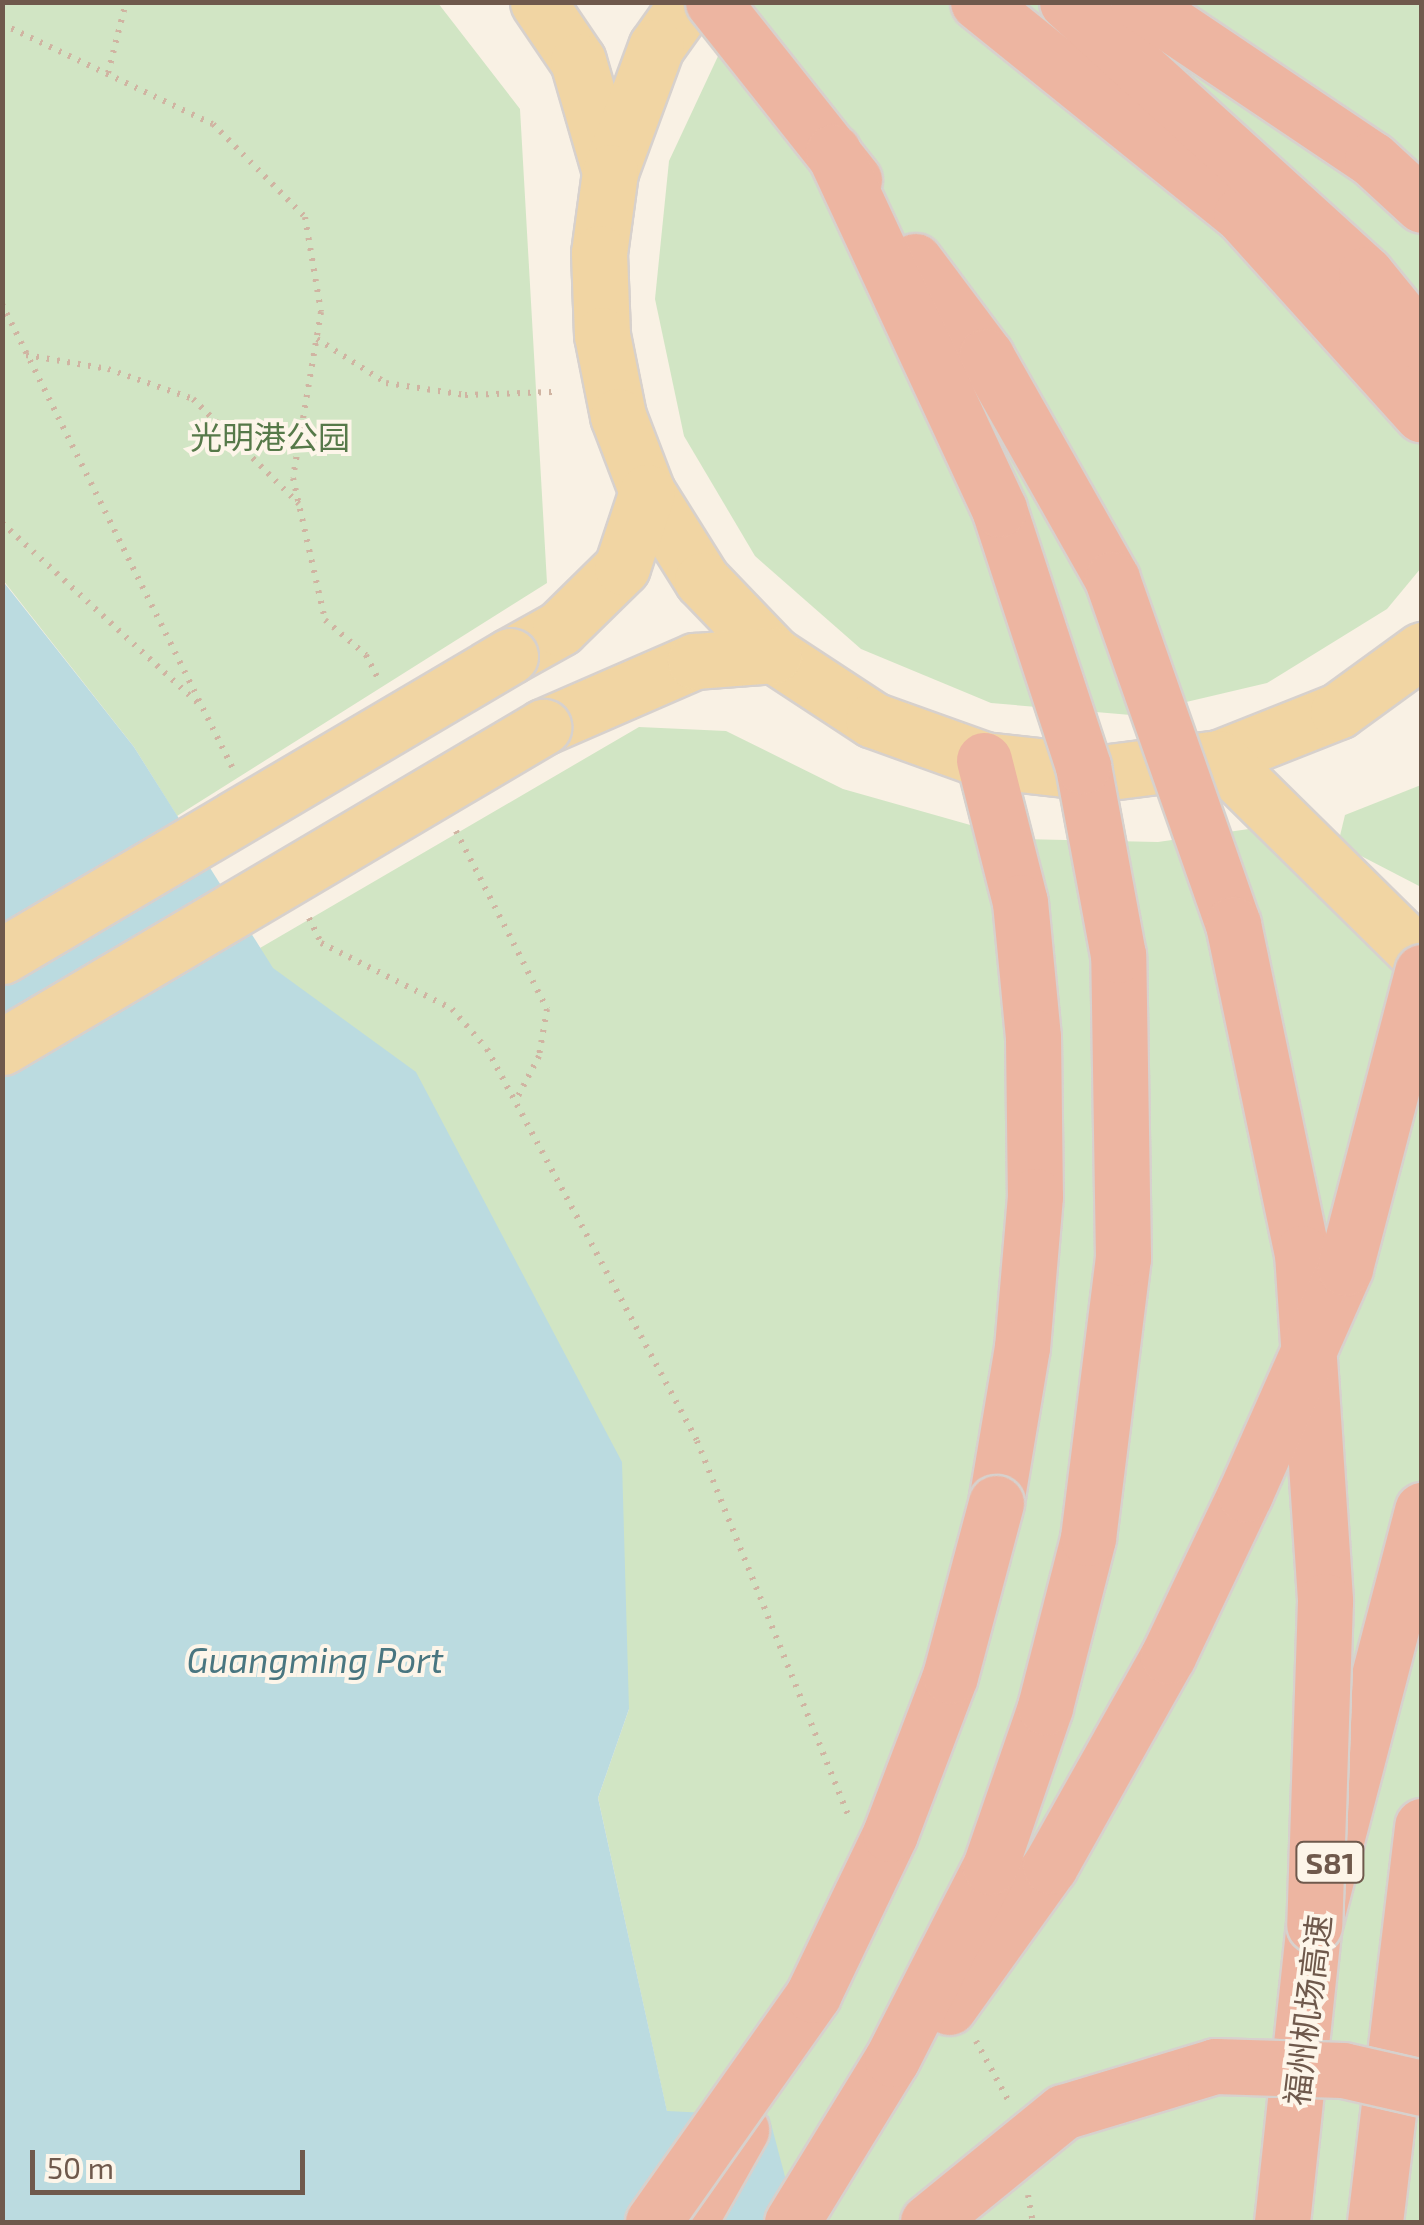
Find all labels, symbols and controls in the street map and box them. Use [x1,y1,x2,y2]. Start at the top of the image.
park label: 光明港公园 [190,417,350,455]
water label: Guangming Port [187,1638,443,1680]
road number: S81 [1295,1837,1365,1887]
street label: 福州机场高速 [1276,1912,1338,2108]
scale bar [35,2130,310,2192]
text: 50 m [47,2149,114,2185]

